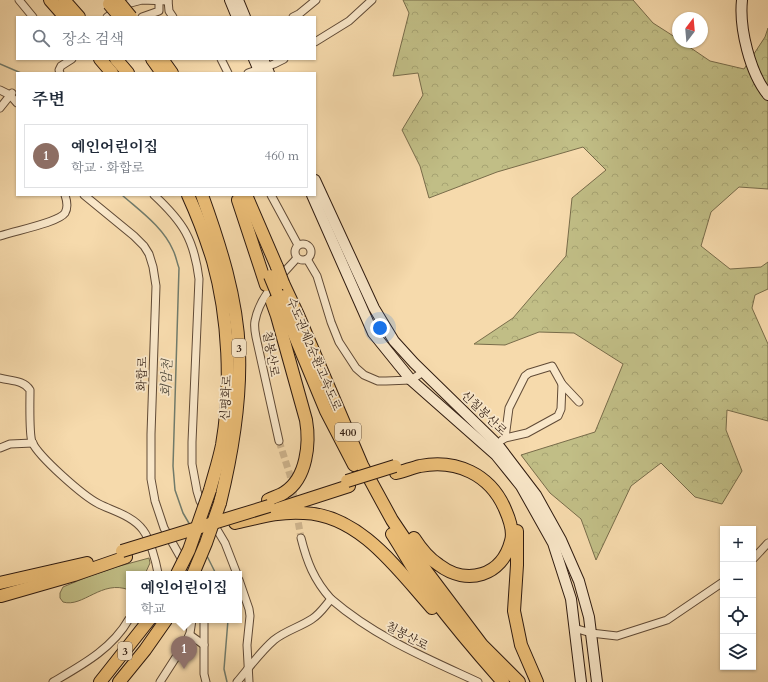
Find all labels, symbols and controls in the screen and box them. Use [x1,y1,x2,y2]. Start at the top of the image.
north arrow [672,12,708,48]
search box [16,16,316,60]
icon: search [30,27,52,49]
text: 장소 검색 [62,29,124,49]
text: 주변 [32,88,65,111]
text: 예인어린이집 [71,137,158,157]
text: 1 [43,147,49,165]
text: 460 m [265,147,299,165]
text: 학교 · 화합로 [71,159,144,177]
street label: 수도권제2순환고속도로 [283,295,345,414]
your location [370,318,390,338]
street label: 칠봉산로 [259,330,283,379]
road number: 3 [232,339,246,357]
street label: 화합로 [133,356,151,392]
water label: 회암천 [157,357,177,397]
street label: 신평화로 [217,374,235,422]
street label: 신칠봉산로 [458,387,511,439]
road number: 400 [335,423,361,441]
map controls [720,526,756,670]
button: + [720,526,756,562]
button: − [720,562,756,598]
popup [126,571,242,623]
text: 예인어린이집 [141,578,227,598]
button: locate [720,598,756,634]
text: 학교 [141,600,166,618]
street label: 칠봉산로 [383,618,432,654]
button: layers [720,634,756,670]
pin: 1 [171,636,197,669]
road number: 3 [118,642,132,660]

